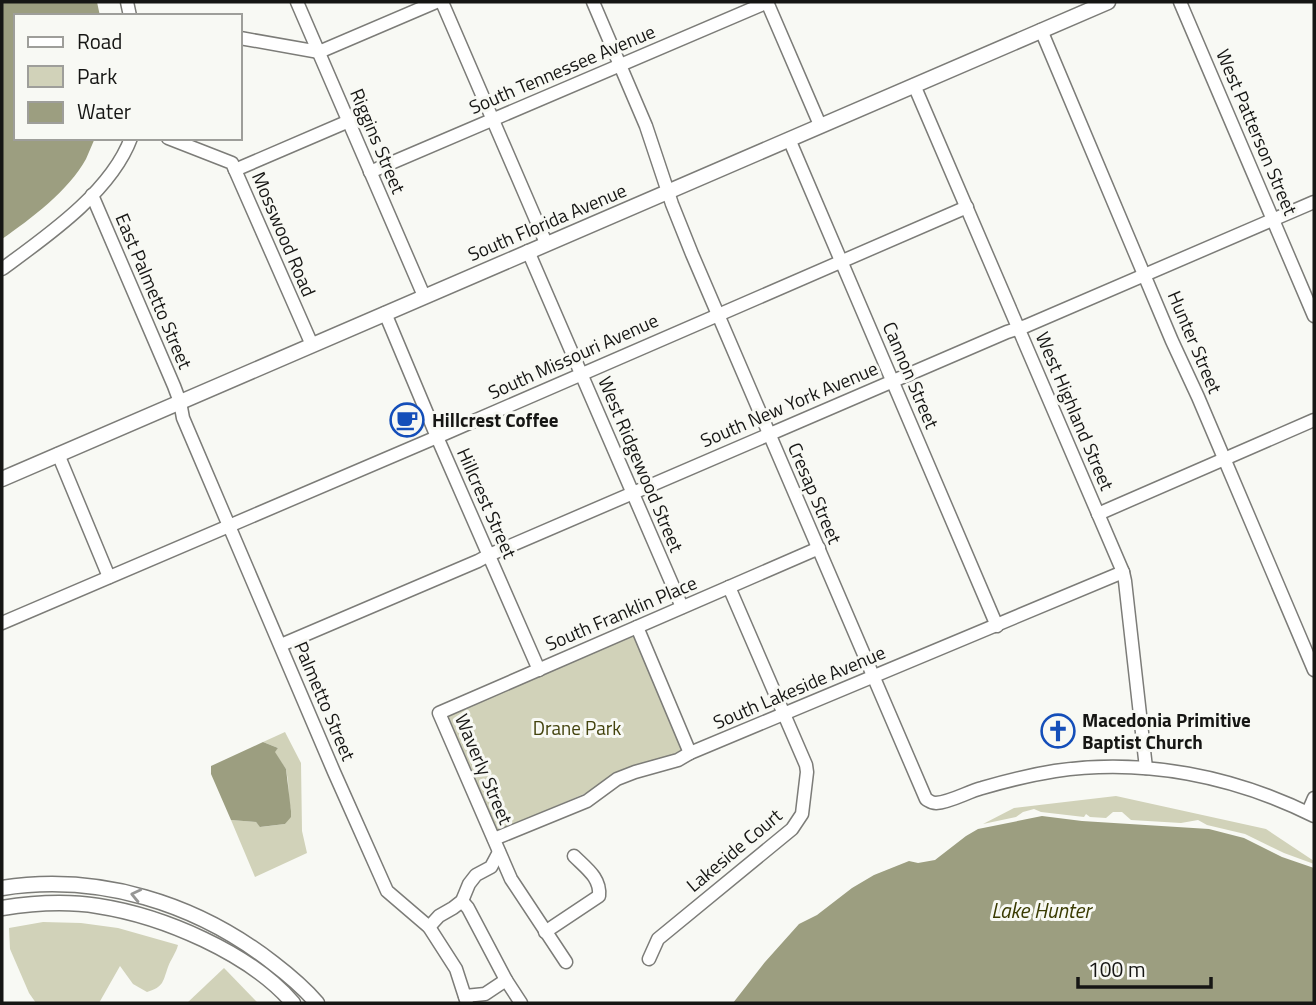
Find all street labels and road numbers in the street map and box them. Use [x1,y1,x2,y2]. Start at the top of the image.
street label: South Tennessee Avenue [464,16,659,121]
street label: West Patterson Street [1209,44,1306,220]
street label: Riggins Street [343,84,414,198]
street label: Mosswood Road [245,167,324,301]
street label: South Florida Avenue [463,175,631,268]
street label: East Palmetto Street [109,208,201,374]
street label: Hunter Street [1161,286,1230,398]
street label: South Missouri Avenue [483,305,663,406]
street label: Cannon Street [876,317,947,433]
street label: West Highland Street [1029,327,1122,495]
street label: South New York Avenue [695,353,882,454]
street label: West Ridgewood Street [591,371,692,557]
street label: Cresap Street [781,438,850,548]
street label: Hillcrest Street [450,443,525,563]
street label: South Franklin Place [540,567,701,658]
street label: Palmetto Street [287,637,364,765]
street label: South Lakeside Avenue [708,637,890,736]
street label: Waverly Street [448,709,521,829]
street label: Lakeside Court [679,801,788,898]

